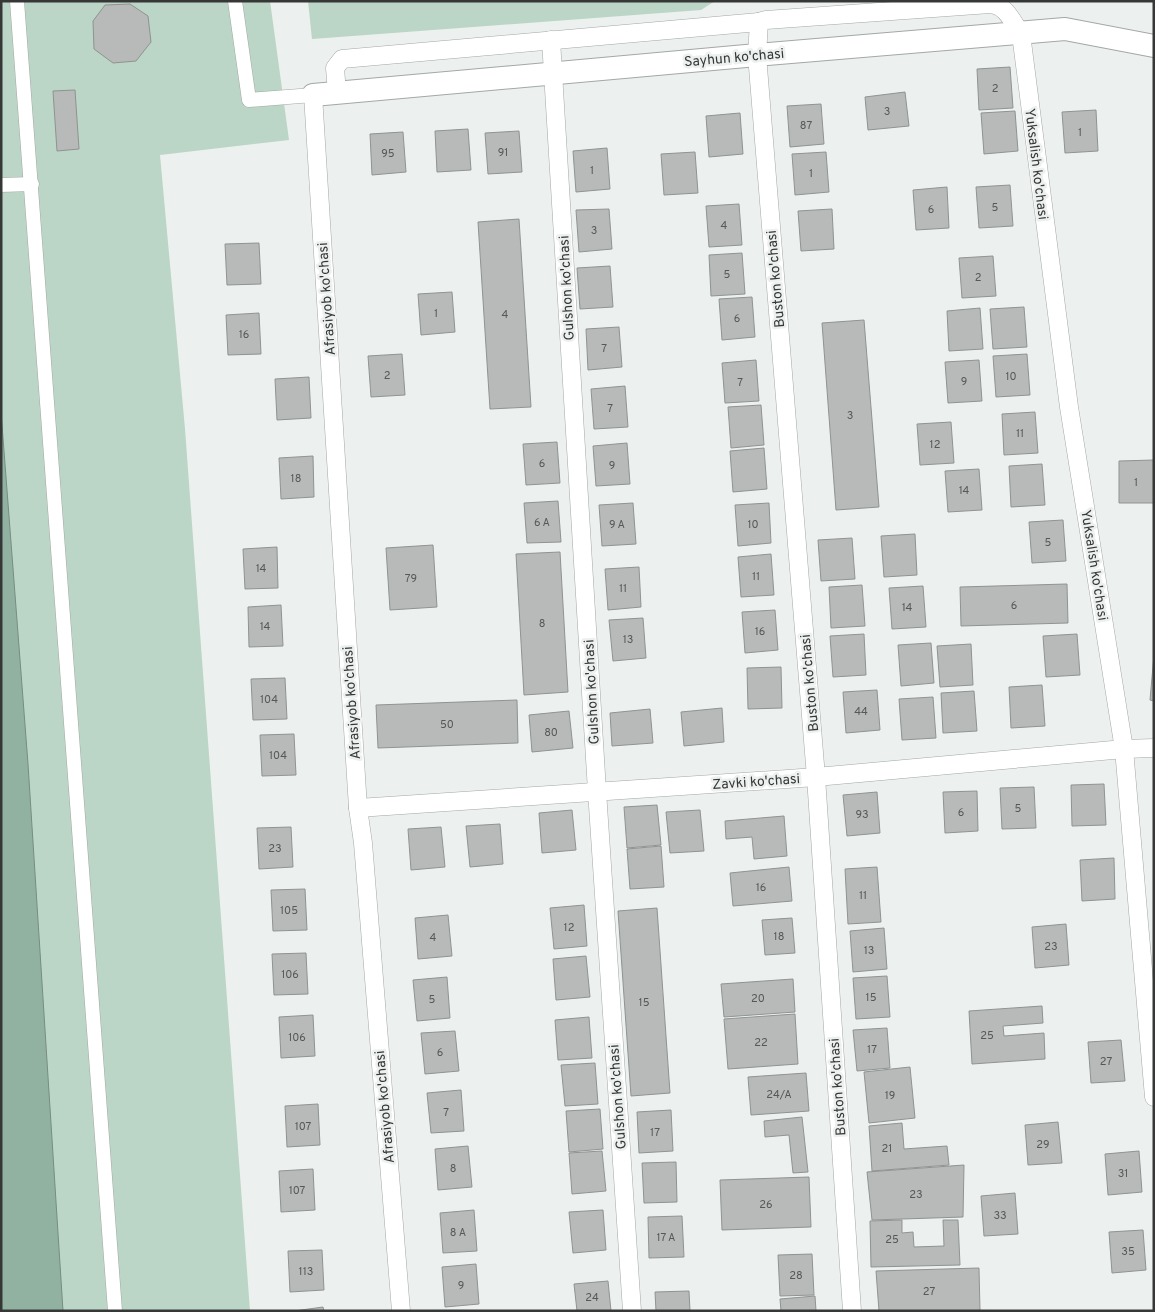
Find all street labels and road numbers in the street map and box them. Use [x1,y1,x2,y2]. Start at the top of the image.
street label: Sayhun ko'chasi [683,46,785,71]
street label: Yuksalish ko'chasi [1020,108,1051,221]
street label: Buston ko'chasi [764,229,789,328]
street label: Gulshon ko'chasi [556,235,579,341]
street label: Afrasiyob ko'chasi [315,242,340,356]
street label: Yuksalish ko'chasi [1076,509,1111,622]
street label: Buston ko'chasi [798,633,823,732]
street label: Gulshon ko'chasi [581,639,604,745]
street label: Afrasiyob ko'chasi [340,646,365,760]
street label: Zavki ko'chasi [712,771,801,794]
street label: Buston ko'chasi [827,1038,850,1136]
street label: Gulshon ko'chasi [606,1044,631,1150]
street label: Afrasiyob ko'chasi [372,1050,399,1164]

